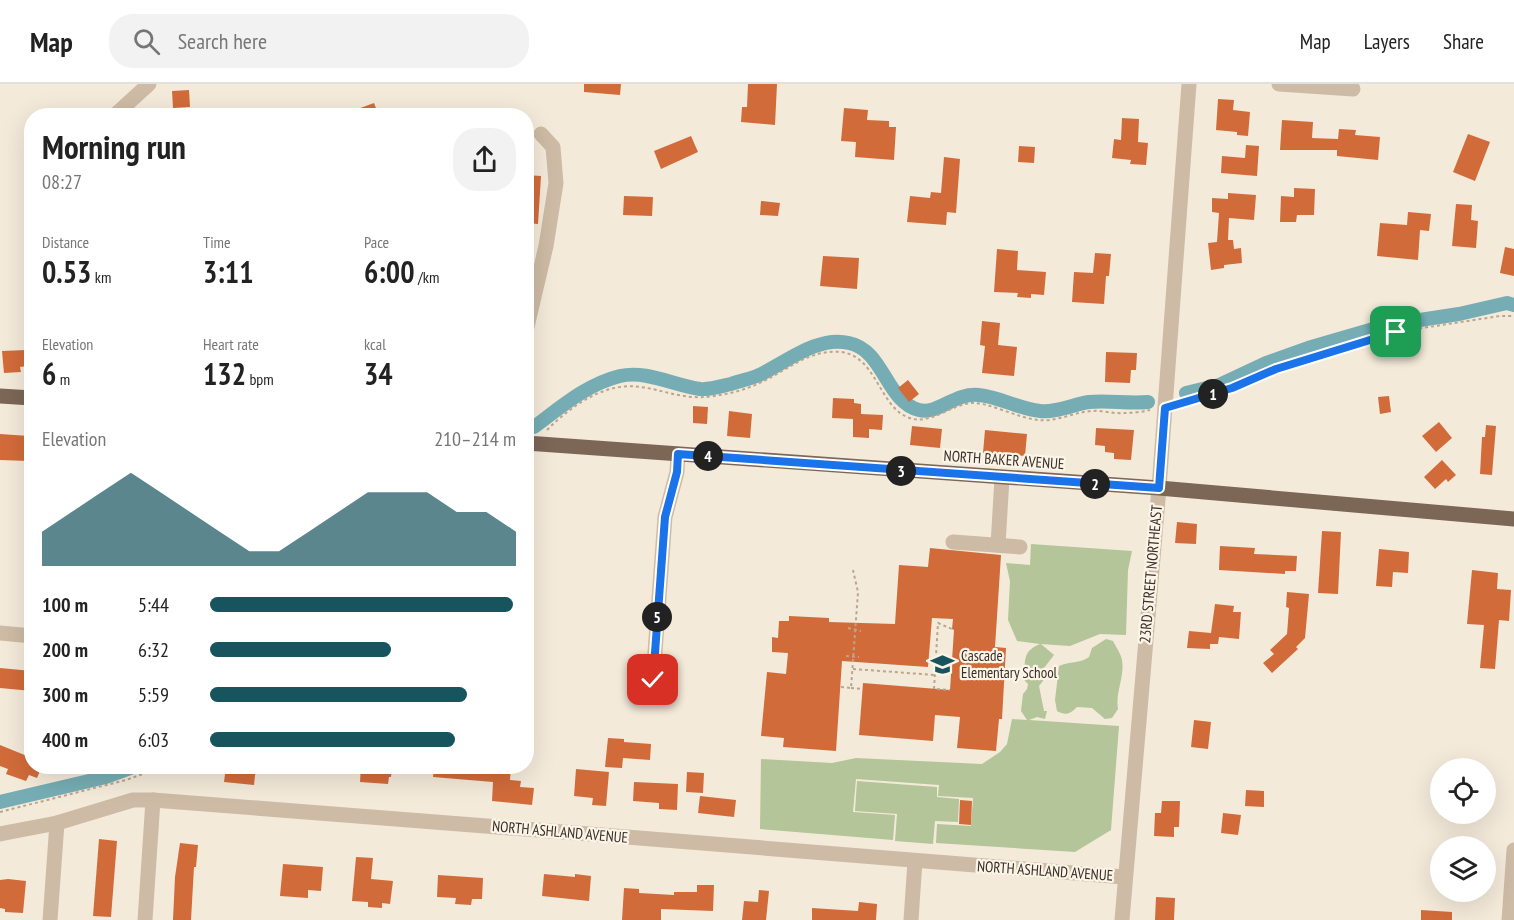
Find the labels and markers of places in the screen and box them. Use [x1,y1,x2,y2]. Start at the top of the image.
pin [1370,306,1421,357]
pin: 1 [1198,379,1228,409]
pin: 4 [693,441,723,471]
pin: 3 [886,456,916,486]
pin: 2 [1080,469,1110,499]
pin: 5 [642,602,672,632]
place label: Cascade Elementary School [961,646,1058,682]
school or university icon: Cascade Elementary School [930,652,956,678]
pin [627,654,678,705]

